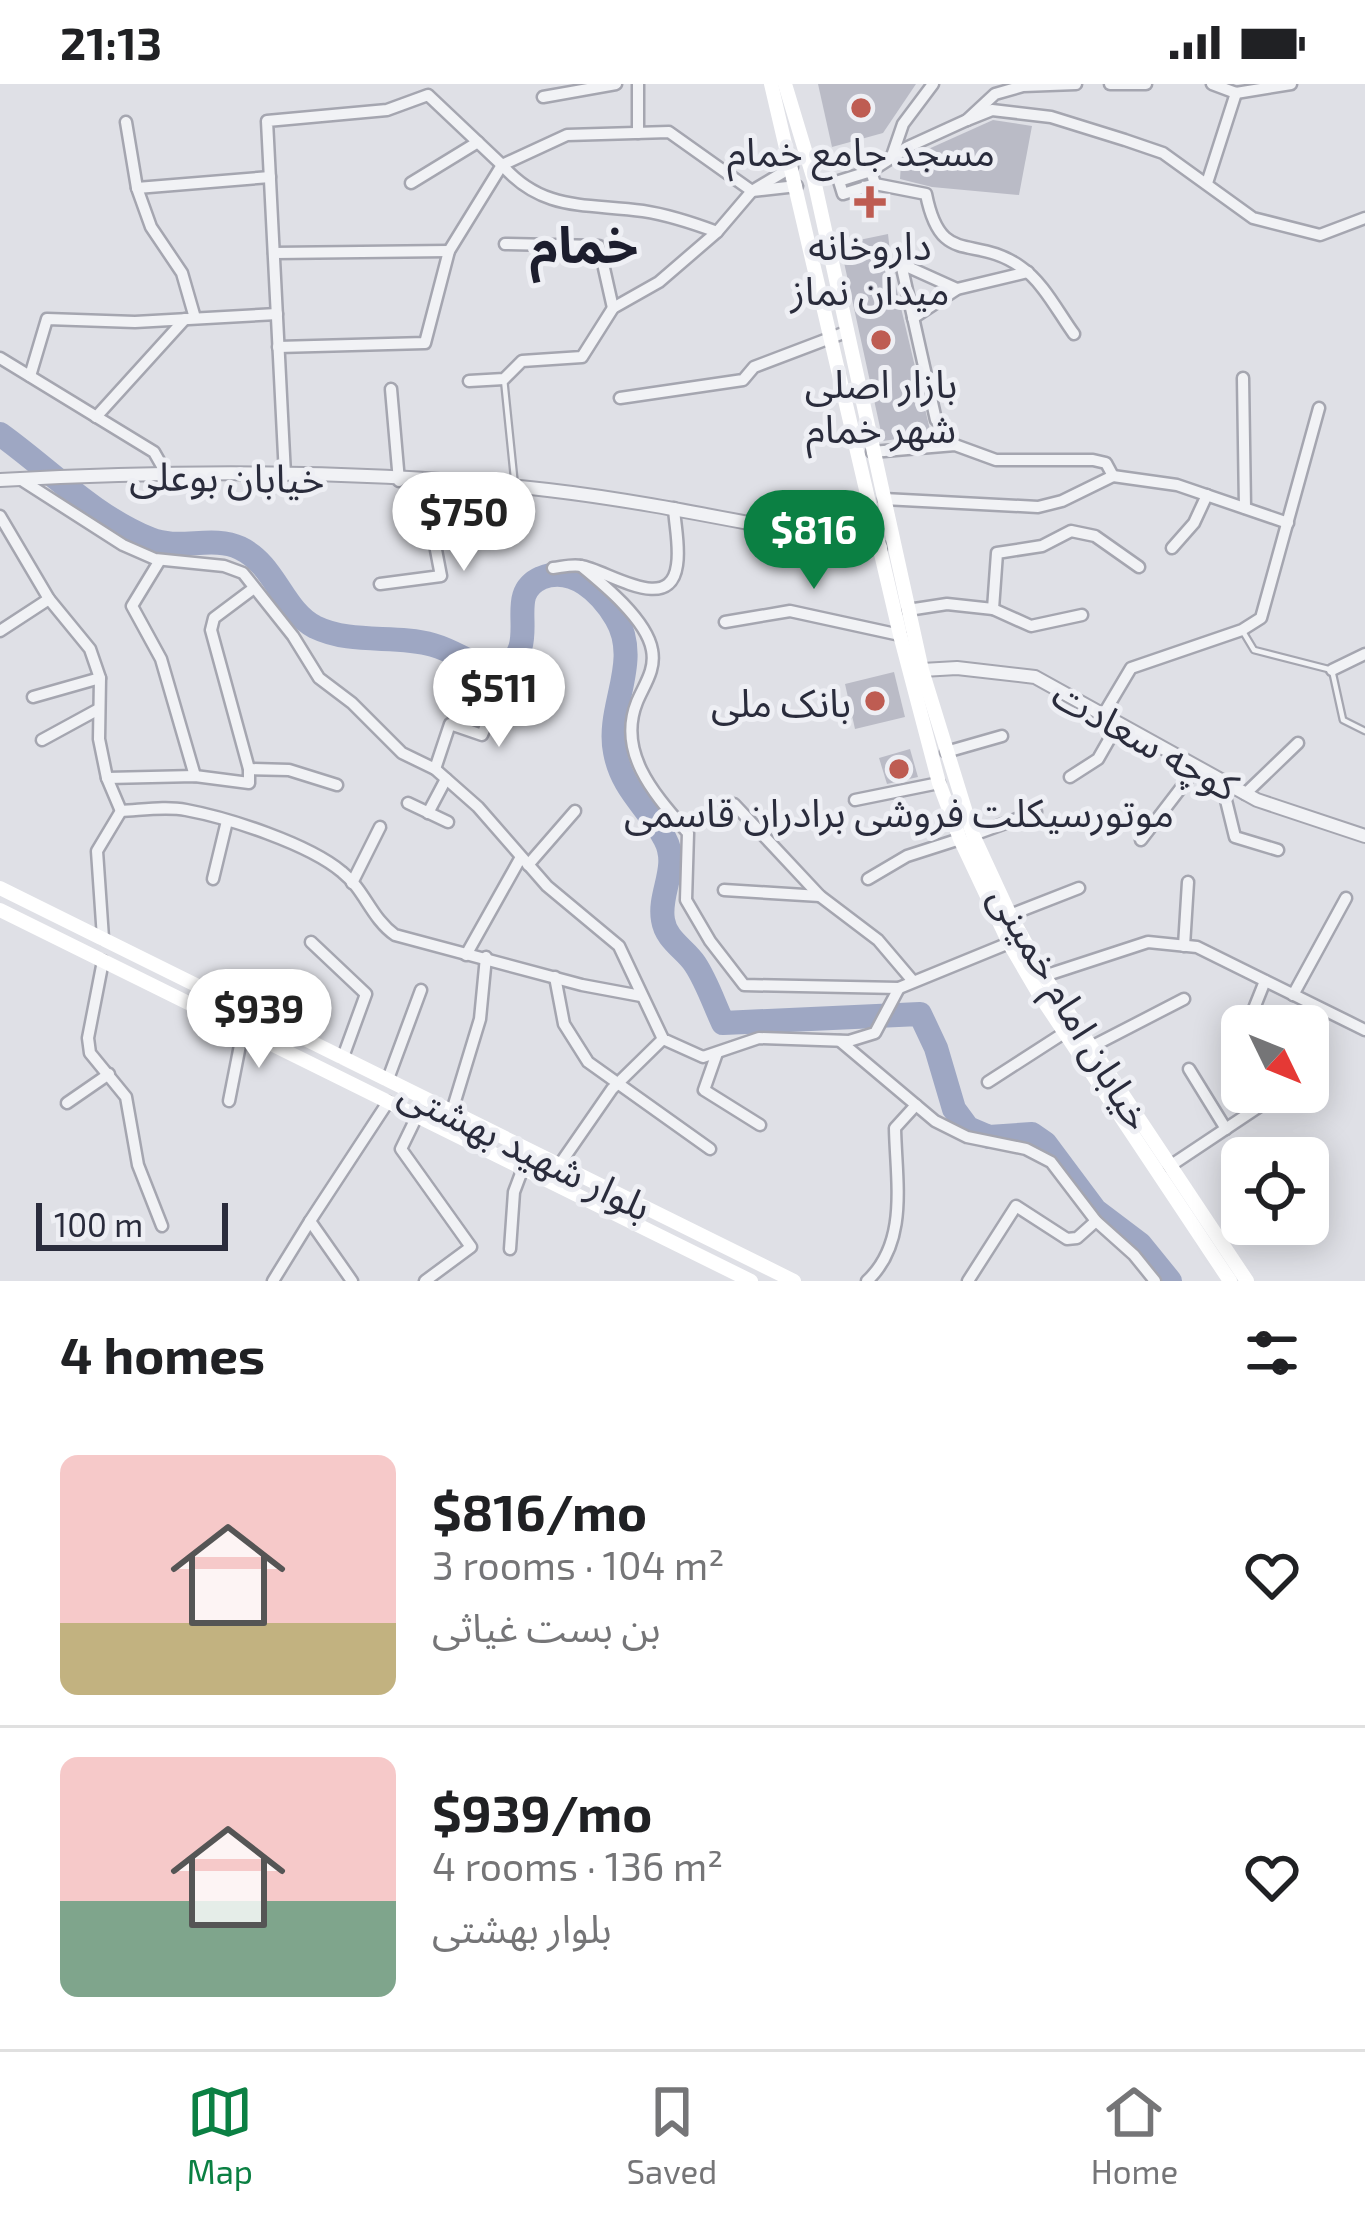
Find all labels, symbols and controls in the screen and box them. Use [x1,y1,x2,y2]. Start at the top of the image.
text: 21:13 [60,15,162,69]
marker: مسجد جامع خمام [848,95,874,121]
place label: مسجد جامع خمام [727,127,995,182]
marker: داروخانه میدان نماز [857,189,883,215]
district label: خمام [530,212,638,284]
place label: داروخانه میدان نماز [789,221,950,314]
marker: بازار اصلی شهر خمام [868,327,894,353]
place label: بازار اصلی شهر خمام [805,359,957,459]
street label: خیابان بوعلی [129,451,325,502]
pin: $750 [393,472,535,574]
text: $750 [419,487,509,534]
pin: $816 [743,490,885,592]
text: $816 [771,505,857,552]
pin: $511 [428,648,570,750]
text: $511 [460,663,538,710]
street label: کوچه سعادت [1043,669,1248,813]
place label: بانک ملی [711,678,851,726]
marker: بانک ملی [862,688,888,714]
marker: موتورسیکلت فروشی برادران قاسمی [886,756,912,782]
place label: موتورسیکلت فروشی برادران قاسمی [624,788,1174,836]
street label: خیابان امام خمینی [974,876,1163,1142]
pin: $939 [188,969,330,1071]
text: $939 [214,984,304,1031]
north arrow [1221,1005,1329,1113]
map controls [1221,1005,1329,1245]
street label: بلوار شهید بهشتی [392,1067,659,1230]
button: locate [1221,1137,1329,1245]
scale bar [36,1197,228,1250]
text: 100 m [54,1204,143,1244]
icon: filters [1239,1320,1305,1386]
text: 4 homes [60,1323,265,1384]
text: $816/mo [432,1480,647,1541]
icon: home [156,1503,300,1647]
text: 3 rooms · 104 m² [432,1541,724,1588]
icon: heart [1239,1542,1305,1608]
text: بن بست غیاثی [432,1603,661,1650]
text: $939/mo [432,1781,652,1842]
icon: home [156,1805,300,1949]
text: 4 rooms · 136 m² [432,1842,723,1889]
icon: heart [1239,1844,1305,1910]
text: بلوار بهشتی [432,1904,612,1951]
tab: Map [187,2079,253,2191]
tab: Saved [627,2079,717,2191]
tab: Home [1091,2079,1178,2191]

